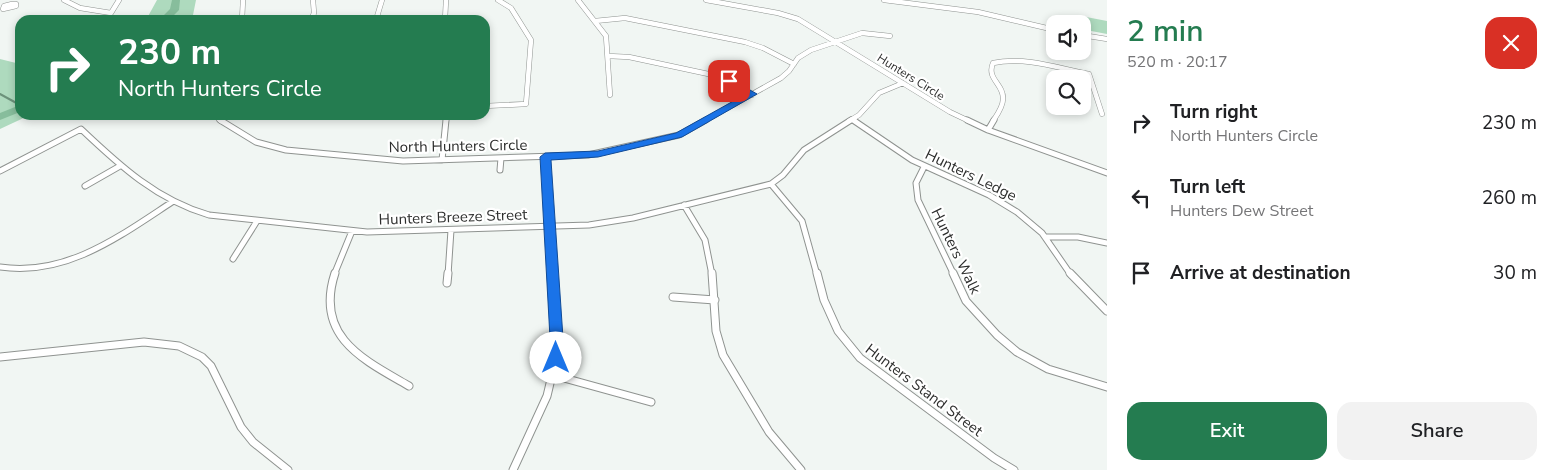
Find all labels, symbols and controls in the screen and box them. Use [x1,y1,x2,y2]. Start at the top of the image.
text: 2 min [1127,11,1203,52]
map controls [1046,15,1091,115]
button: sound [1046,15,1091,60]
button: close [1485,17,1537,69]
text: 230 m [118,29,221,76]
icon: right [35,35,100,100]
street label: Hunters Circle [874,50,948,104]
text: 520 m · 20:17 [1127,51,1228,73]
pin [708,60,750,102]
icon: arrive [715,67,743,95]
button: search [1046,70,1091,115]
text: North Hunters Circle [118,74,322,104]
text: Turn right [1170,99,1257,125]
icon: right [1127,109,1155,137]
text: 230 m [1482,110,1537,136]
text: North Hunters Circle [1170,125,1318,147]
street label: North Hunters Circle [388,135,528,157]
street label: Hunters Ledge [922,144,1020,206]
text: Turn left [1170,174,1245,200]
icon: left [1127,184,1155,212]
text: 260 m [1482,185,1537,211]
text: Hunters Dew Street [1170,200,1313,222]
street label: Hunters Breeze Street [378,204,528,230]
street label: Hunters Walk [927,205,986,298]
icon: arrive [1127,259,1155,287]
text: Arrive at destination [1170,260,1351,286]
text: 30 m [1493,260,1537,286]
position arrow [529,331,581,383]
street label: Hunters Stand Street [861,339,987,441]
button: Exit [1127,402,1327,460]
button: Share [1337,402,1537,460]

